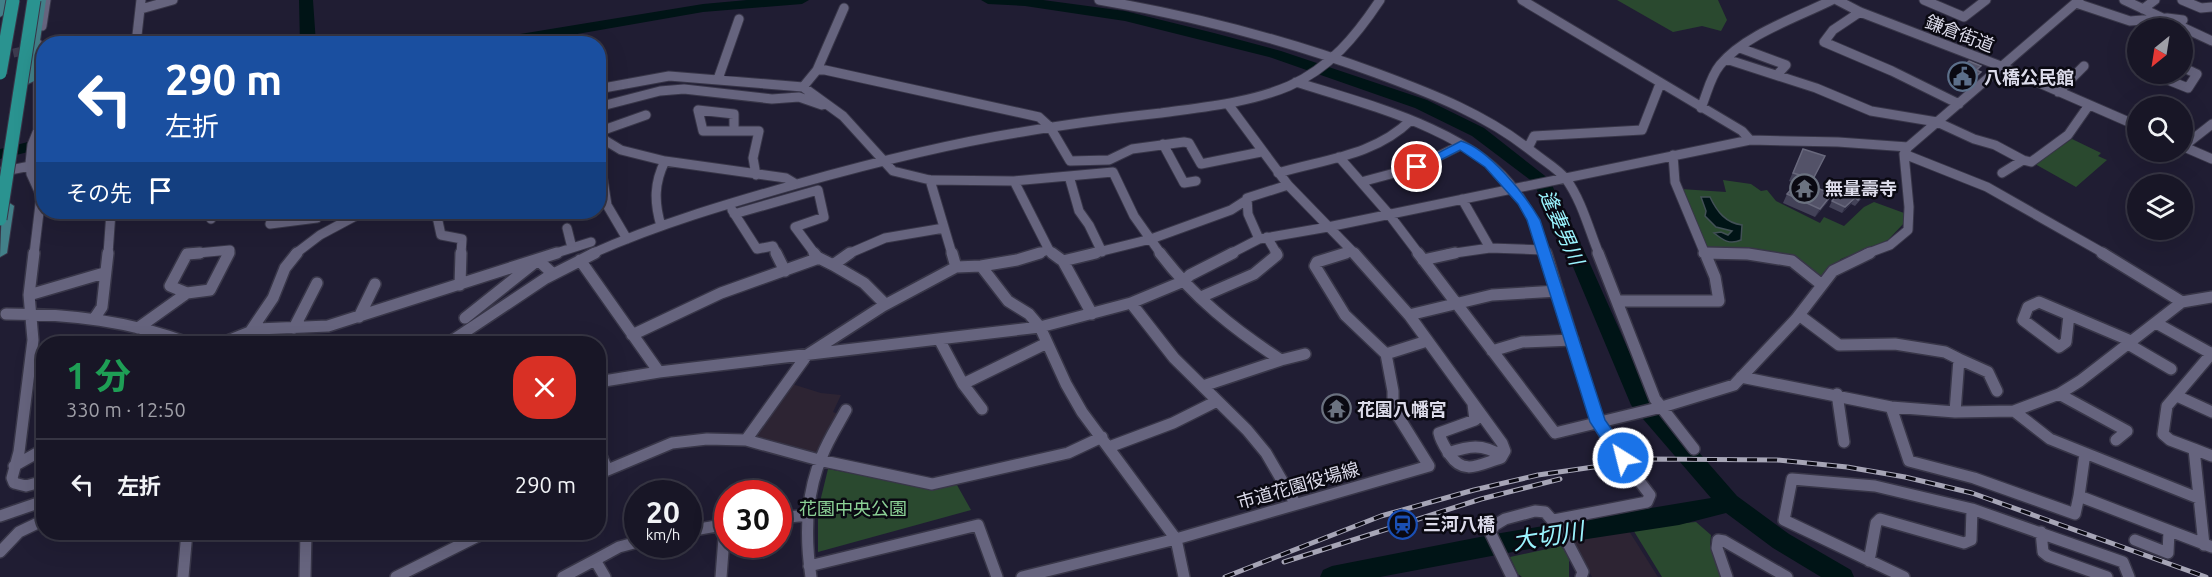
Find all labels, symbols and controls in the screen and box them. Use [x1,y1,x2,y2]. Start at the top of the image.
street label: 鎌倉街道 [1923,11,1997,55]
north arrow [2127,18,2193,84]
map controls [2127,18,2193,240]
text: 290 m [165,56,282,103]
icon: left [66,60,144,138]
public building icon: 八橋公民館 [1947,61,1979,93]
place label: 八橋公民館 [1984,67,2074,87]
button: search [2127,96,2193,162]
text: 左折 [165,111,219,141]
pin [1391,141,1442,192]
icon: arrive [1400,150,1433,183]
temple icon: 無量壽寺 [1788,172,1820,204]
icon: arrive [144,174,177,207]
button: layers [2127,174,2193,240]
place label: 無量壽寺 [1825,178,1897,198]
text: その先 [66,180,132,205]
water label: 逢妻男川 [1535,186,1590,270]
text: 1 分 [66,355,131,396]
button: close [513,356,576,419]
temple icon: 花園八幡宮 [1320,393,1352,425]
text: 330 m · 12:50 [66,398,186,421]
place label: 花園八幡宮 [1357,399,1447,419]
position arrow [1591,426,1655,490]
street label: 市道花園役場線 [1235,458,1361,512]
icon: left [66,468,99,501]
text: 290 m [515,472,576,497]
text: 左折 [117,473,161,498]
speed limit sign: 30 [714,480,792,558]
text: 20 [646,495,680,529]
park label: 花園中央公園 [799,498,907,518]
station icon: 三河八橋 [1386,508,1418,540]
place label: 三河八橋 [1423,514,1495,534]
water label: 大切川 [1510,517,1589,555]
text: km/h [646,526,680,543]

